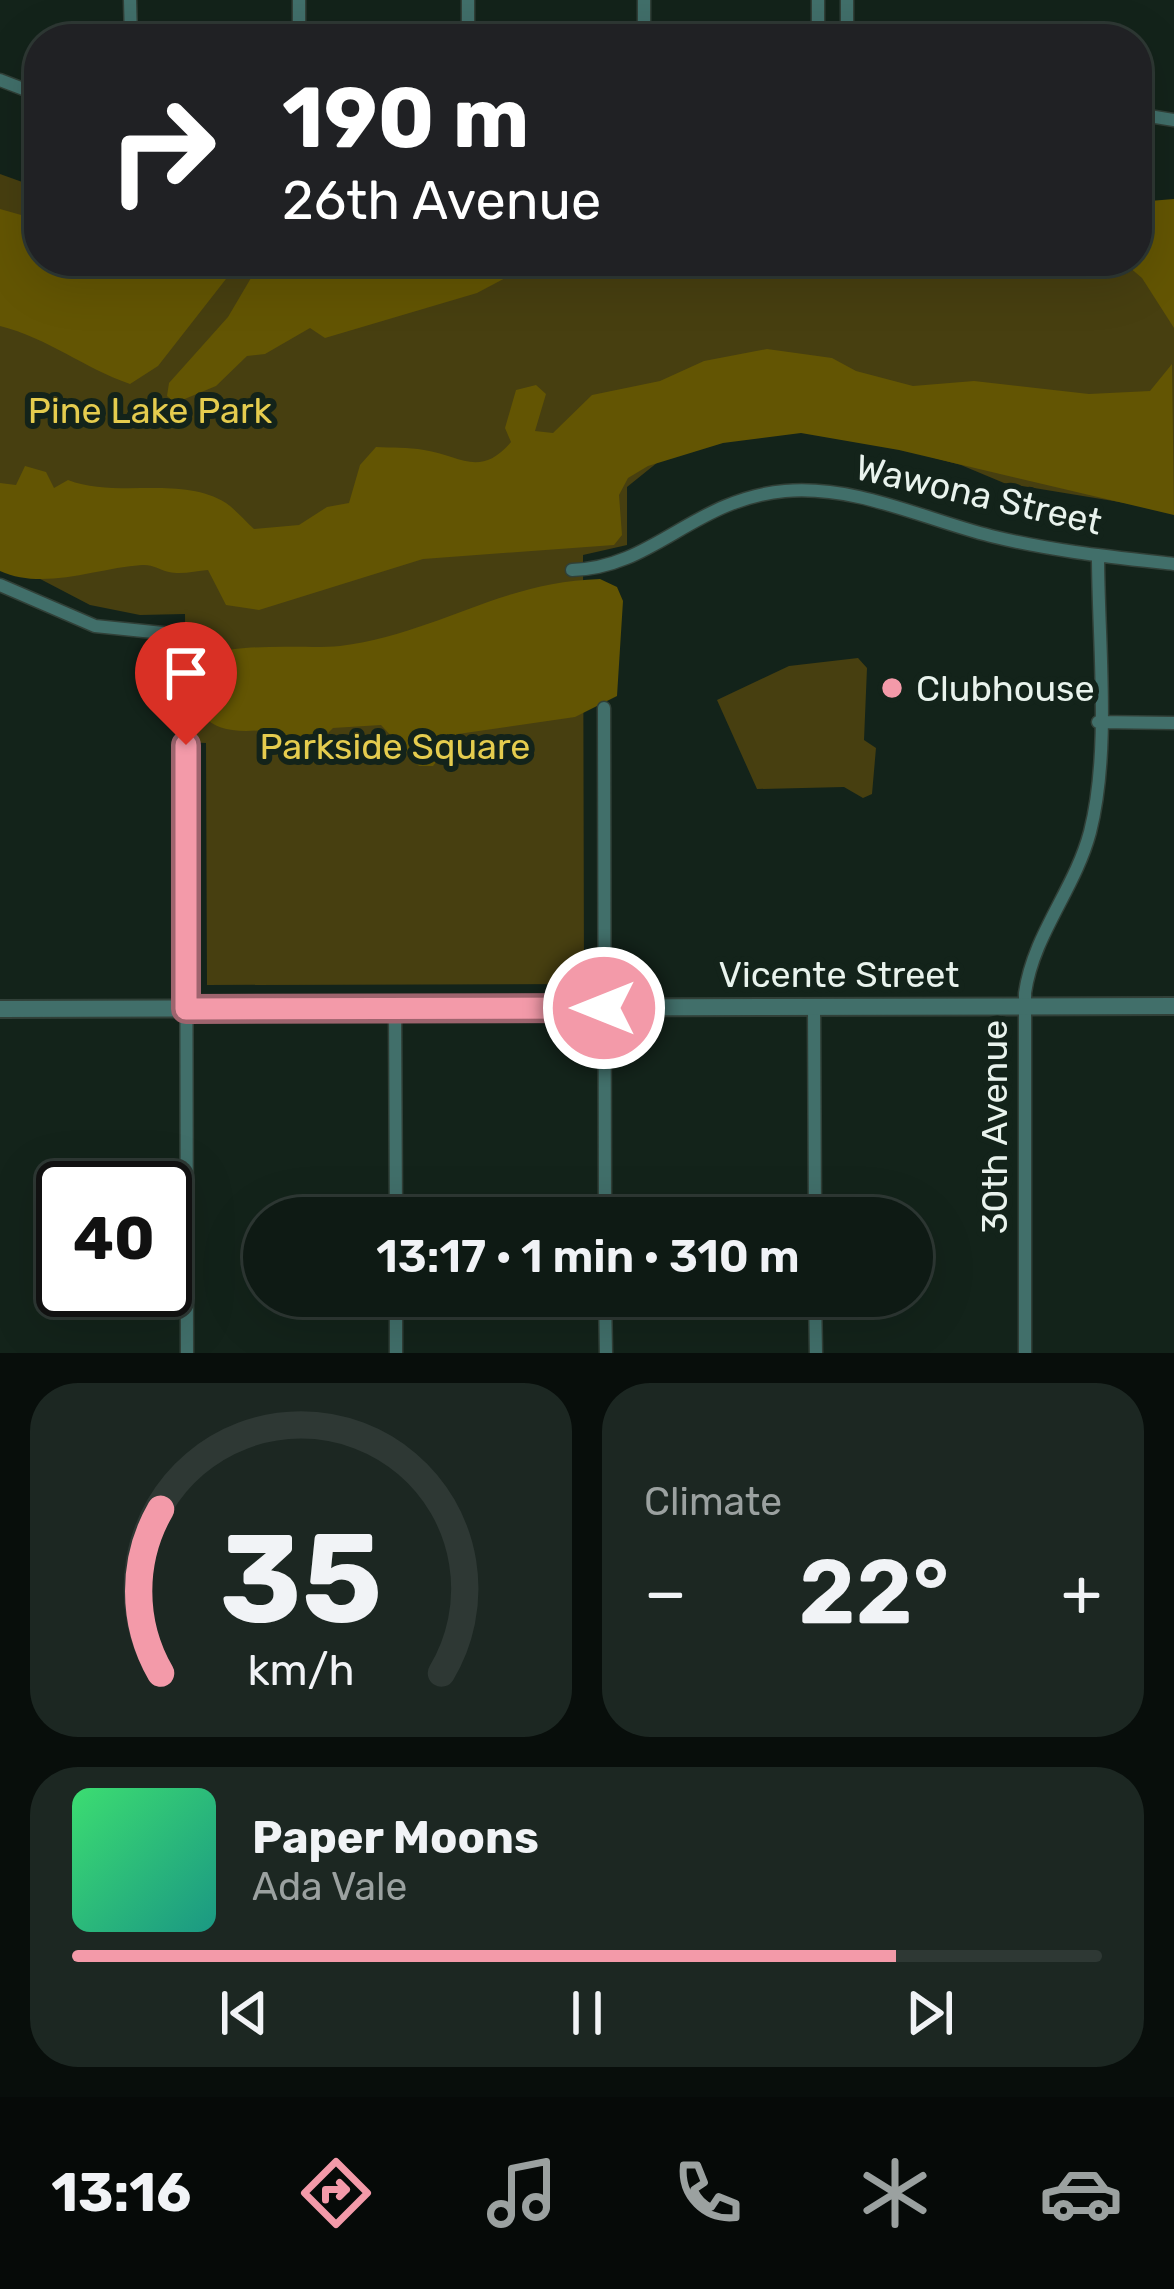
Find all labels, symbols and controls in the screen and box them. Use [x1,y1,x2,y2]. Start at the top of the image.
text: 190 m [282,68,530,168]
icon: right [84,72,240,228]
text: 26th Avenue [282,169,601,233]
park label: Pine Lake Park [28,389,273,432]
street label: Wawona Street [852,445,1106,544]
pin [135,622,237,745]
icon: arrive [153,640,219,706]
place label: Clubhouse [916,667,1095,710]
marker: Clubhouse [879,675,905,701]
park label: Parkside Square [260,725,530,768]
position arrow [541,945,667,1071]
street label: Vicente Street [719,953,959,996]
street label: 30th Avenue [973,1020,1016,1234]
speed limit sign: 40 [36,1161,192,1317]
text: 13:17 · 1 min · 310 m [376,1230,800,1283]
text: Climate [644,1479,782,1525]
text: 35 [220,1505,382,1653]
text: 22° [799,1539,949,1646]
text: − [644,1553,687,1632]
text: + [1061,1553,1102,1632]
text: km/h [247,1645,355,1696]
text: Paper Moons [252,1811,539,1864]
text: Ada Vale [252,1864,407,1910]
icon: previous [211,1980,277,2046]
icon: pause [554,1980,620,2046]
icon: next [897,1980,963,2046]
icon: directions [294,2151,378,2235]
icon: music [480,2151,564,2235]
icon: phone [666,2151,750,2235]
icon: climate [853,2151,937,2235]
icon: car [1039,2151,1123,2235]
text: 13:16 [51,2161,191,2225]

